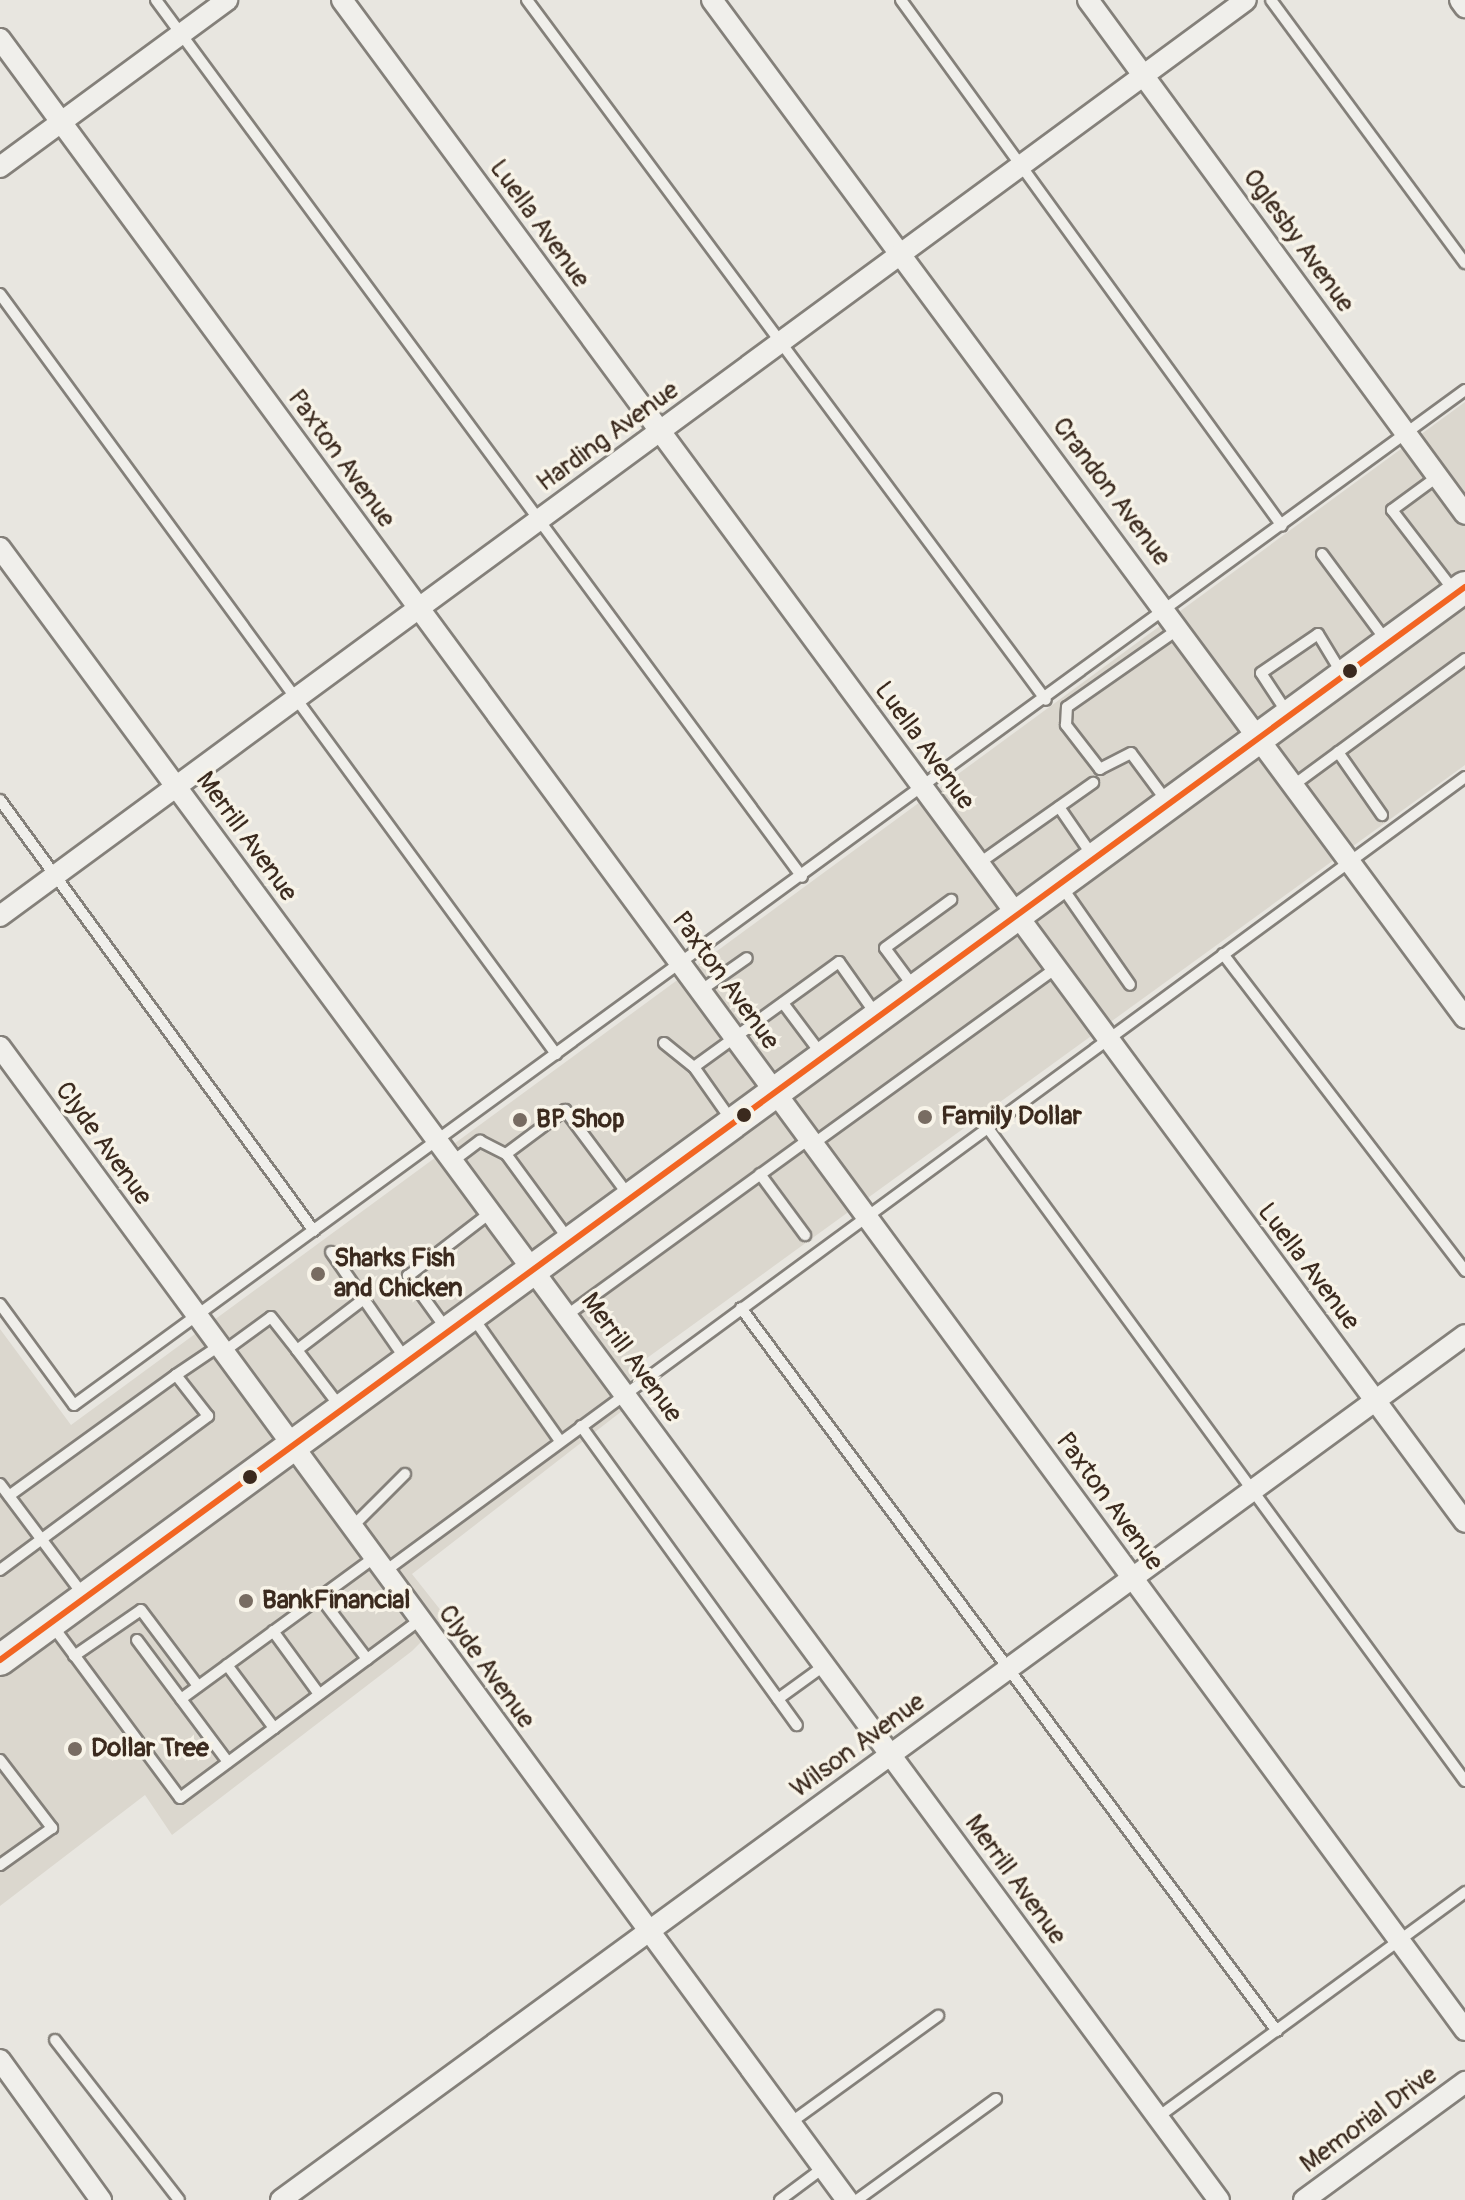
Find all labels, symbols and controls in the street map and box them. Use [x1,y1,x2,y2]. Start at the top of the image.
street label: Luella Avenue [482,154,596,294]
street label: Oglesby Avenue [1236,163,1360,319]
street label: Harding Avenue [531,375,685,499]
street label: Paxton Avenue [281,384,401,534]
street label: Crandon Avenue [1045,412,1177,572]
unlabelled marker [1342,663,1358,679]
street label: Luella Avenue [867,676,981,816]
street label: Merrill Avenue [189,766,303,908]
street label: Paxton Avenue [665,906,785,1056]
street label: Clyde Avenue [48,1076,158,1212]
place label: Family Dollar [941,1101,1082,1133]
place label: BP Shop [536,1104,625,1136]
unlabelled marker [736,1107,752,1123]
marker: Family Dollar [916,1108,934,1126]
marker: BP Shop [511,1111,529,1129]
street label: Luella Avenue [1250,1197,1366,1337]
place label: Sharks Fish and Chicken [334,1243,463,1304]
marker: Sharks Fish and Chicken [309,1265,327,1283]
street label: Merrill Avenue [574,1287,688,1429]
street label: Paxton Avenue [1049,1427,1169,1577]
unlabelled marker [242,1469,258,1485]
place label: BankFinancial [262,1585,410,1617]
marker: BankFinancial [237,1592,255,1610]
street label: Clyde Avenue [431,1599,541,1735]
street label: Wilson Avenue [785,1687,931,1805]
place label: Dollar Tree [91,1733,209,1765]
marker: Dollar Tree [66,1740,84,1758]
street label: Merrill Avenue [958,1809,1072,1951]
street label: Memorial Drive [1294,2060,1444,2180]

